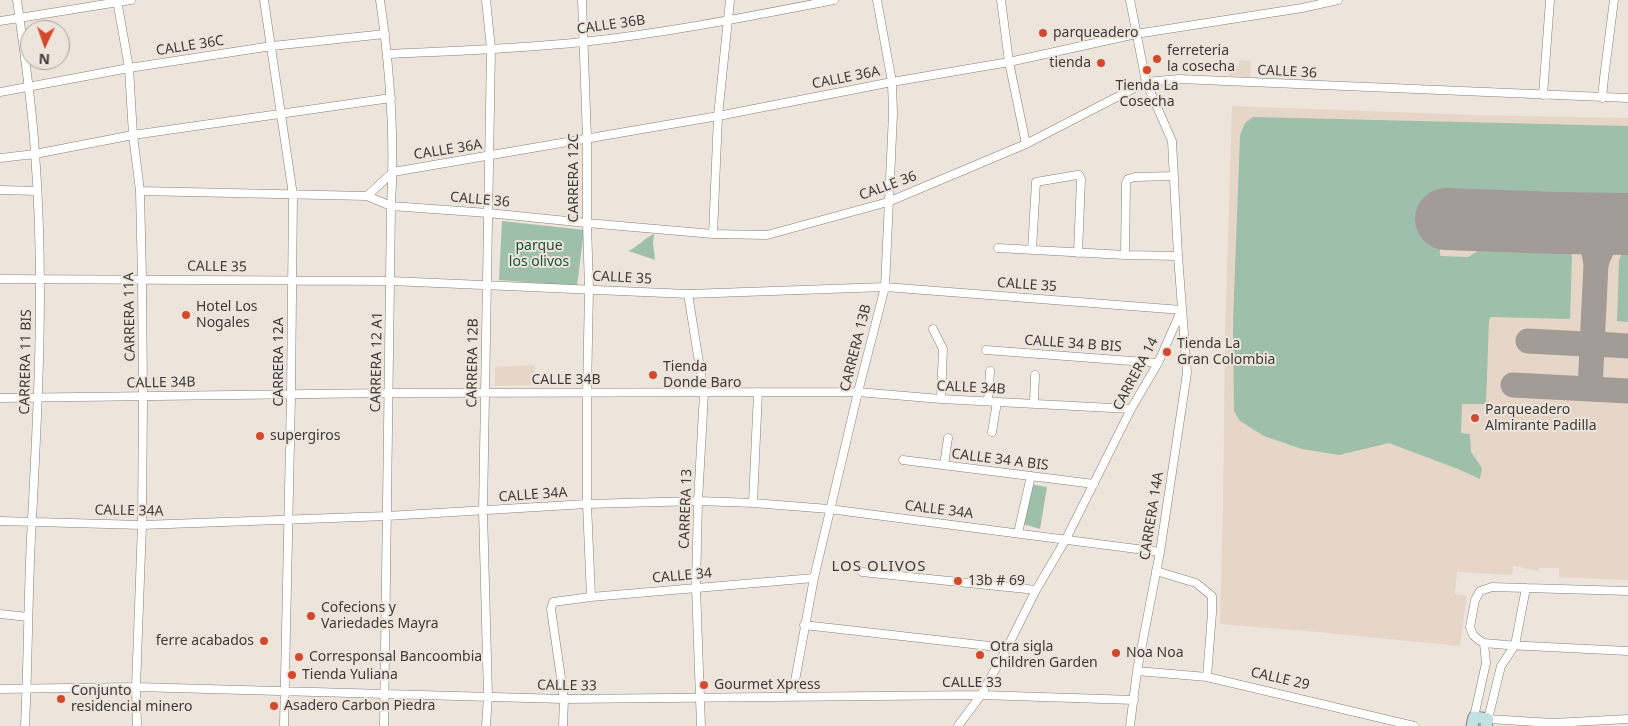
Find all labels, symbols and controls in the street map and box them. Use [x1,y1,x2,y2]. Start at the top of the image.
street label: CALLE 36B [576,12,646,38]
north arrow [20,20,70,70]
place label: parqueadero [1053,25,1138,41]
marker: parqueadero [1037,27,1049,39]
street label: CALLE 36C [155,32,225,60]
place label: ferreteria la cosecha [1167,43,1235,75]
text: N [38,50,50,69]
marker: ferreteria la cosecha [1151,53,1163,65]
place label: tienda [1049,55,1091,71]
marker: tienda [1095,57,1107,69]
street label: CALLE 36 [1257,62,1317,82]
street label: CALLE 36A [811,63,881,93]
marker: Tienda La Cosecha [1141,64,1153,76]
place label: Tienda La Cosecha [1115,78,1179,110]
street label: CARRERA 12C [566,133,582,223]
street label: CALLE 36A [413,136,483,164]
street label: CALLE 36 [857,168,919,204]
street label: CALLE 36 [449,189,511,211]
park label: parque los olivos [509,238,569,270]
street label: CALLE 35 [187,258,247,276]
street label: CALLE 35 [592,268,652,288]
street label: CARRERA 11A [121,272,139,362]
street label: CALLE 35 [997,275,1057,295]
place label: Hotel Los Nogales [196,299,258,332]
street label: CARRERA 13B [837,303,875,393]
street label: CARRERA 11 BIS [17,309,35,415]
marker: Hotel Los Nogales [180,309,192,321]
street label: CARRERA 12 A1 [368,311,386,413]
street label: CARRERA 12A [271,317,287,407]
street label: CARRERA 12B [464,318,482,408]
street label: CALLE 34 B BIS [1024,332,1122,356]
street label: CARRERA 14 [1110,335,1162,413]
place label: Tienda La Gran Colombia [1177,336,1275,368]
marker: Tienda La Gran Colombia [1161,346,1173,358]
place label: Tienda Donde Baro [663,359,741,392]
marker: Tienda Donde Baro [647,369,659,381]
street label: CALLE 34B [531,372,601,388]
street label: CALLE 34B [126,374,196,392]
street label: CALLE 34B [936,378,1006,398]
place label: Parqueadero Almirante Padilla [1485,402,1596,434]
marker: Parqueadero Almirante Padilla [1469,412,1481,424]
place label: supergiros [270,428,340,444]
marker: supergiros [254,430,266,442]
street label: CALLE 34 A BIS [951,446,1049,474]
street label: CARRERA 13 [676,469,696,549]
street label: CARRERA 14A [1137,471,1167,561]
street label: CALLE 34A [498,484,568,506]
street label: CALLE 34A [904,497,974,523]
street label: CALLE 34A [94,502,164,520]
district label: LOS OLIVOS [830,558,928,576]
street label: CALLE 34 [651,565,713,587]
place label: 13b # 69 [968,573,1025,589]
marker: 13b # 69 [952,575,964,587]
place label: Cofecions y Variedades Mayra [321,600,439,632]
marker: Cofecions y Variedades Mayra [305,610,317,622]
place label: ferre acabados [156,633,254,649]
marker: ferre acabados [258,635,270,647]
place label: Otra sigla Children Garden [990,639,1098,672]
place label: Noa Noa [1126,645,1184,661]
marker: Noa Noa [1110,647,1122,659]
place label: Corresponsal Bancoombia [309,649,482,665]
marker: Otra sigla Children Garden [974,649,986,661]
marker: Corresponsal Bancoombia [293,651,305,663]
street label: CALLE 29 [1249,664,1311,694]
place label: Tienda Yuliana [302,667,398,683]
marker: Tienda Yuliana [286,669,298,681]
street label: CALLE 33 [942,675,1002,691]
street label: CALLE 33 [537,677,597,695]
place label: Gourmet Xpress [714,677,820,693]
marker: Gourmet Xpress [698,679,710,691]
place label: Conjunto residencial minero [71,683,193,716]
marker: Conjunto residencial minero [55,693,67,705]
place label: Asadero Carbon Piedra [284,698,435,714]
marker: Asadero Carbon Piedra [268,700,280,712]

